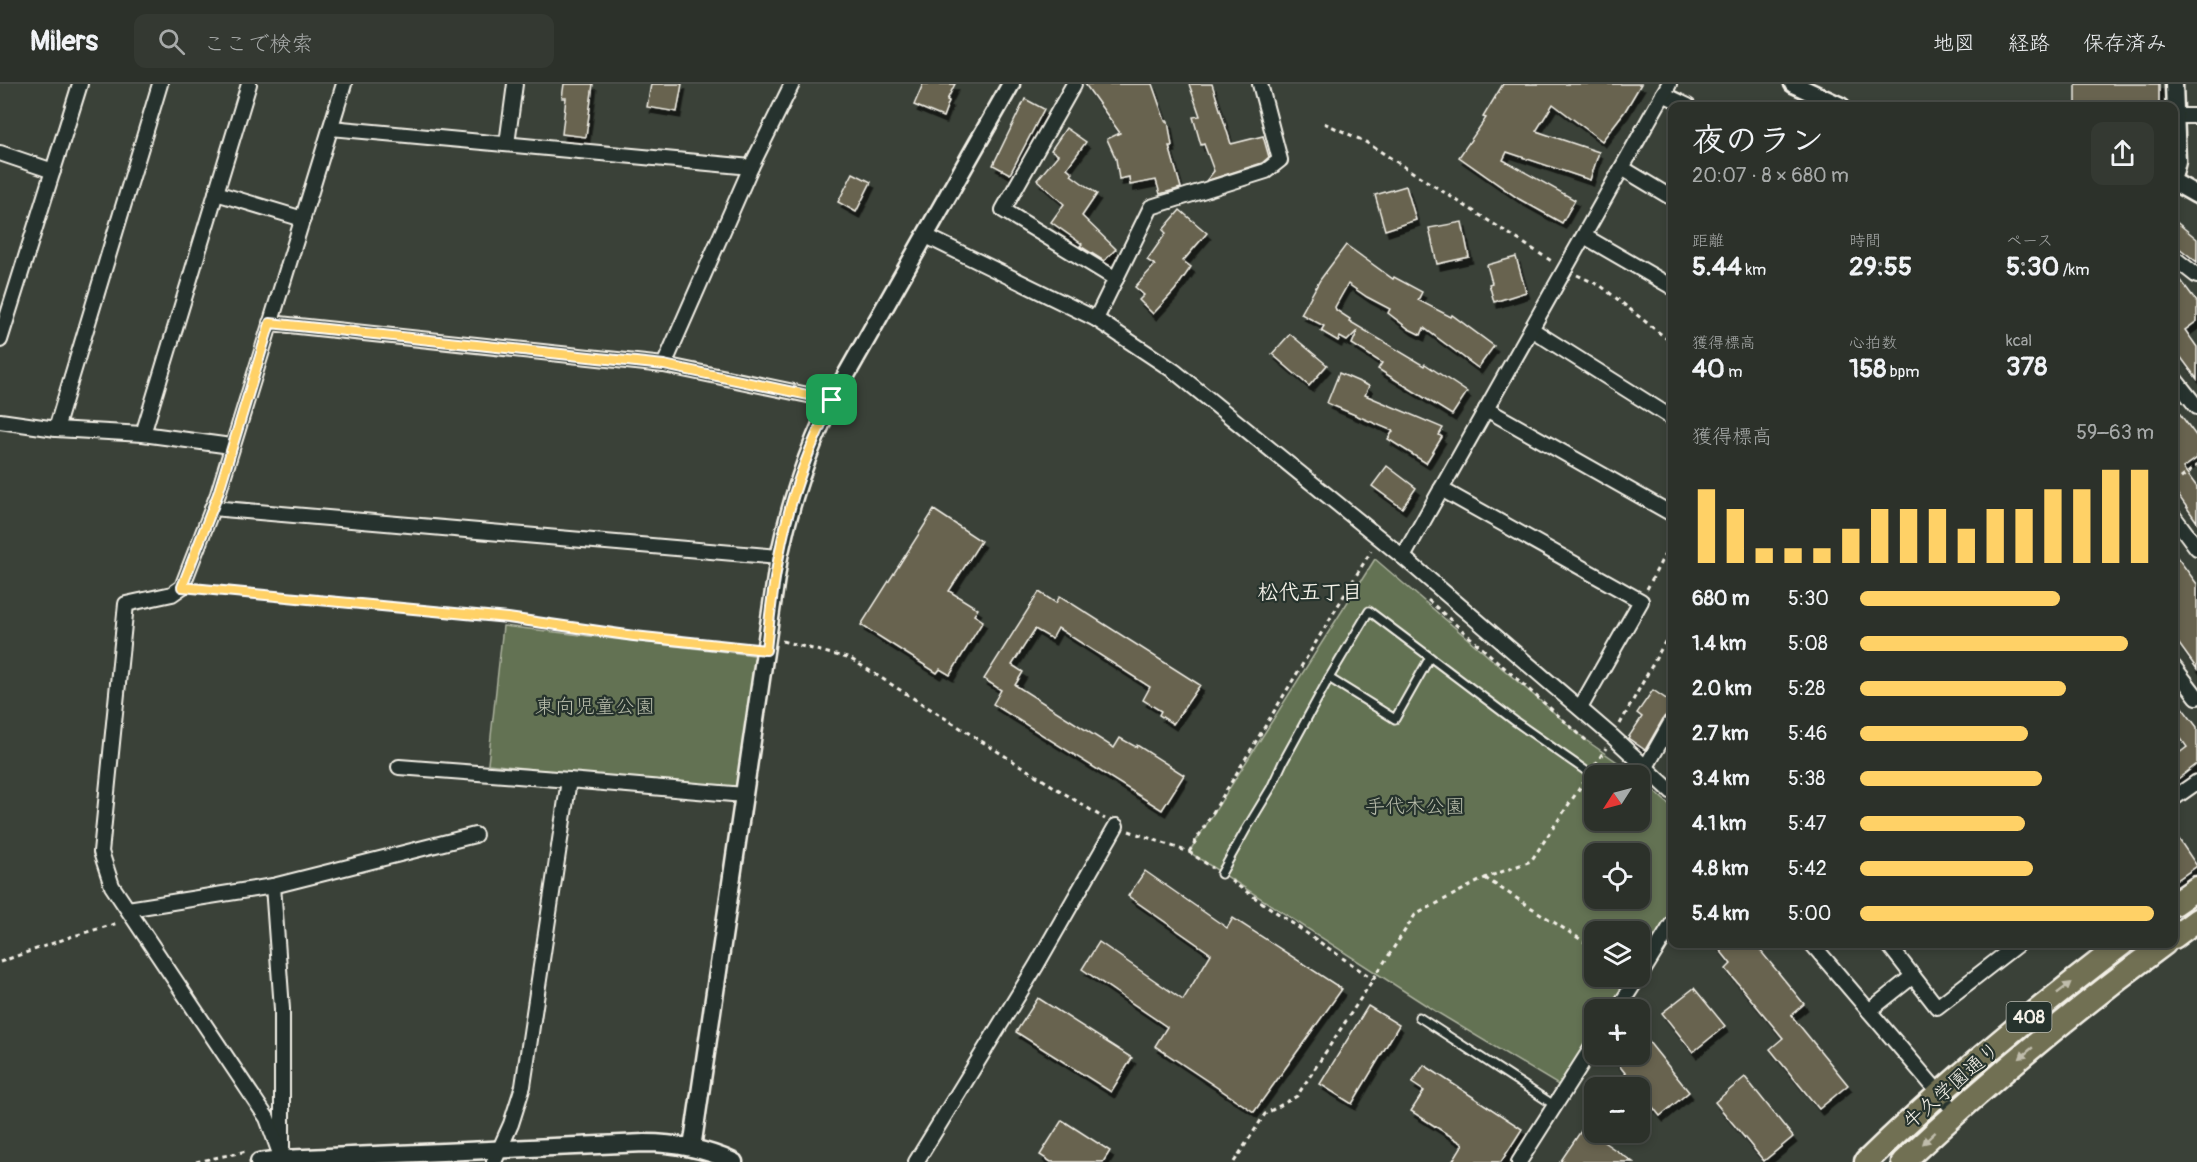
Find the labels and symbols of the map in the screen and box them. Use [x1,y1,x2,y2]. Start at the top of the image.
pin [806,374,857,425]
district label: 松代五丁目 [1258,579,1363,606]
park label: 東向児童公園 [535,694,655,719]
north arrow [1584,765,1650,831]
park label: 手代木公園 [1365,794,1465,819]
one-way arrow [2056,982,2072,995]
road number: 408 [2006,1002,2052,1032]
street label: 牛久学園通り [1898,1037,2005,1134]
one-way arrow [2018,1046,2034,1059]
one-way arrow [1923,1130,1937,1144]

